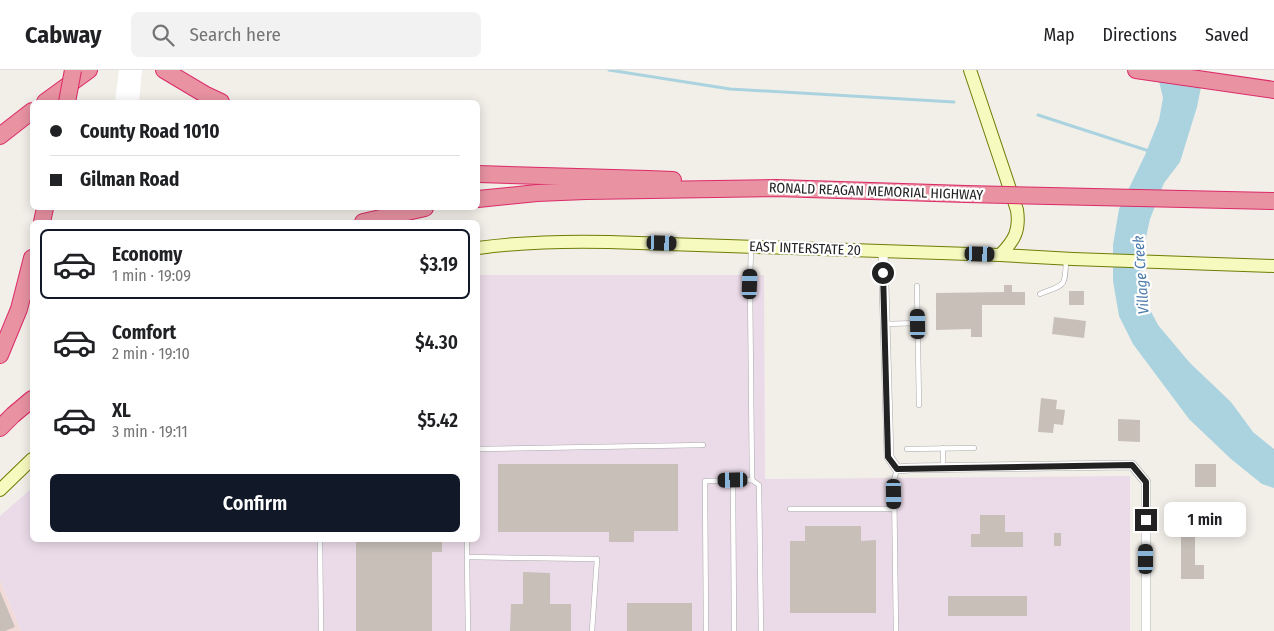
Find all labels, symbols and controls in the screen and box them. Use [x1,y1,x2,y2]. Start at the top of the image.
search box [131,12,481,57]
text: Cabway [25,21,101,49]
icon: search [149,21,177,49]
text: Search here [189,23,281,46]
text: Map [1043,24,1075,46]
text: Directions [1103,24,1177,46]
text: Saved [1205,24,1249,46]
text: County Road 1010 [80,120,220,143]
text: Gilman Road [80,168,179,191]
street label: RONALD REAGAN MEMORIAL HIGHWAY [769,179,983,204]
water label: Village Creek [1129,234,1153,315]
car [646,235,677,251]
street label: EAST INTERSTATE 20 [749,238,861,259]
icon: car [52,242,97,287]
text: Economy [112,243,182,266]
car [964,246,995,262]
text: $3.19 [420,253,458,276]
route start [872,262,894,284]
text: 1 min · 19:09 [112,266,191,285]
car [741,269,758,299]
car [910,309,925,339]
icon: car [52,320,97,365]
text: Comfort [112,321,176,344]
text: $4.30 [415,331,458,354]
text: 2 min · 19:10 [112,344,190,363]
icon: car [52,398,97,443]
text: XL [112,399,131,422]
text: $5.42 [417,409,458,432]
text: 3 min · 19:11 [112,422,188,441]
car [717,472,748,488]
button: Confirm [50,474,460,532]
car [886,479,901,509]
callout: 1 min [1164,502,1246,538]
route end [1135,509,1157,531]
text: 1 min [1188,510,1222,529]
car [1138,544,1153,574]

